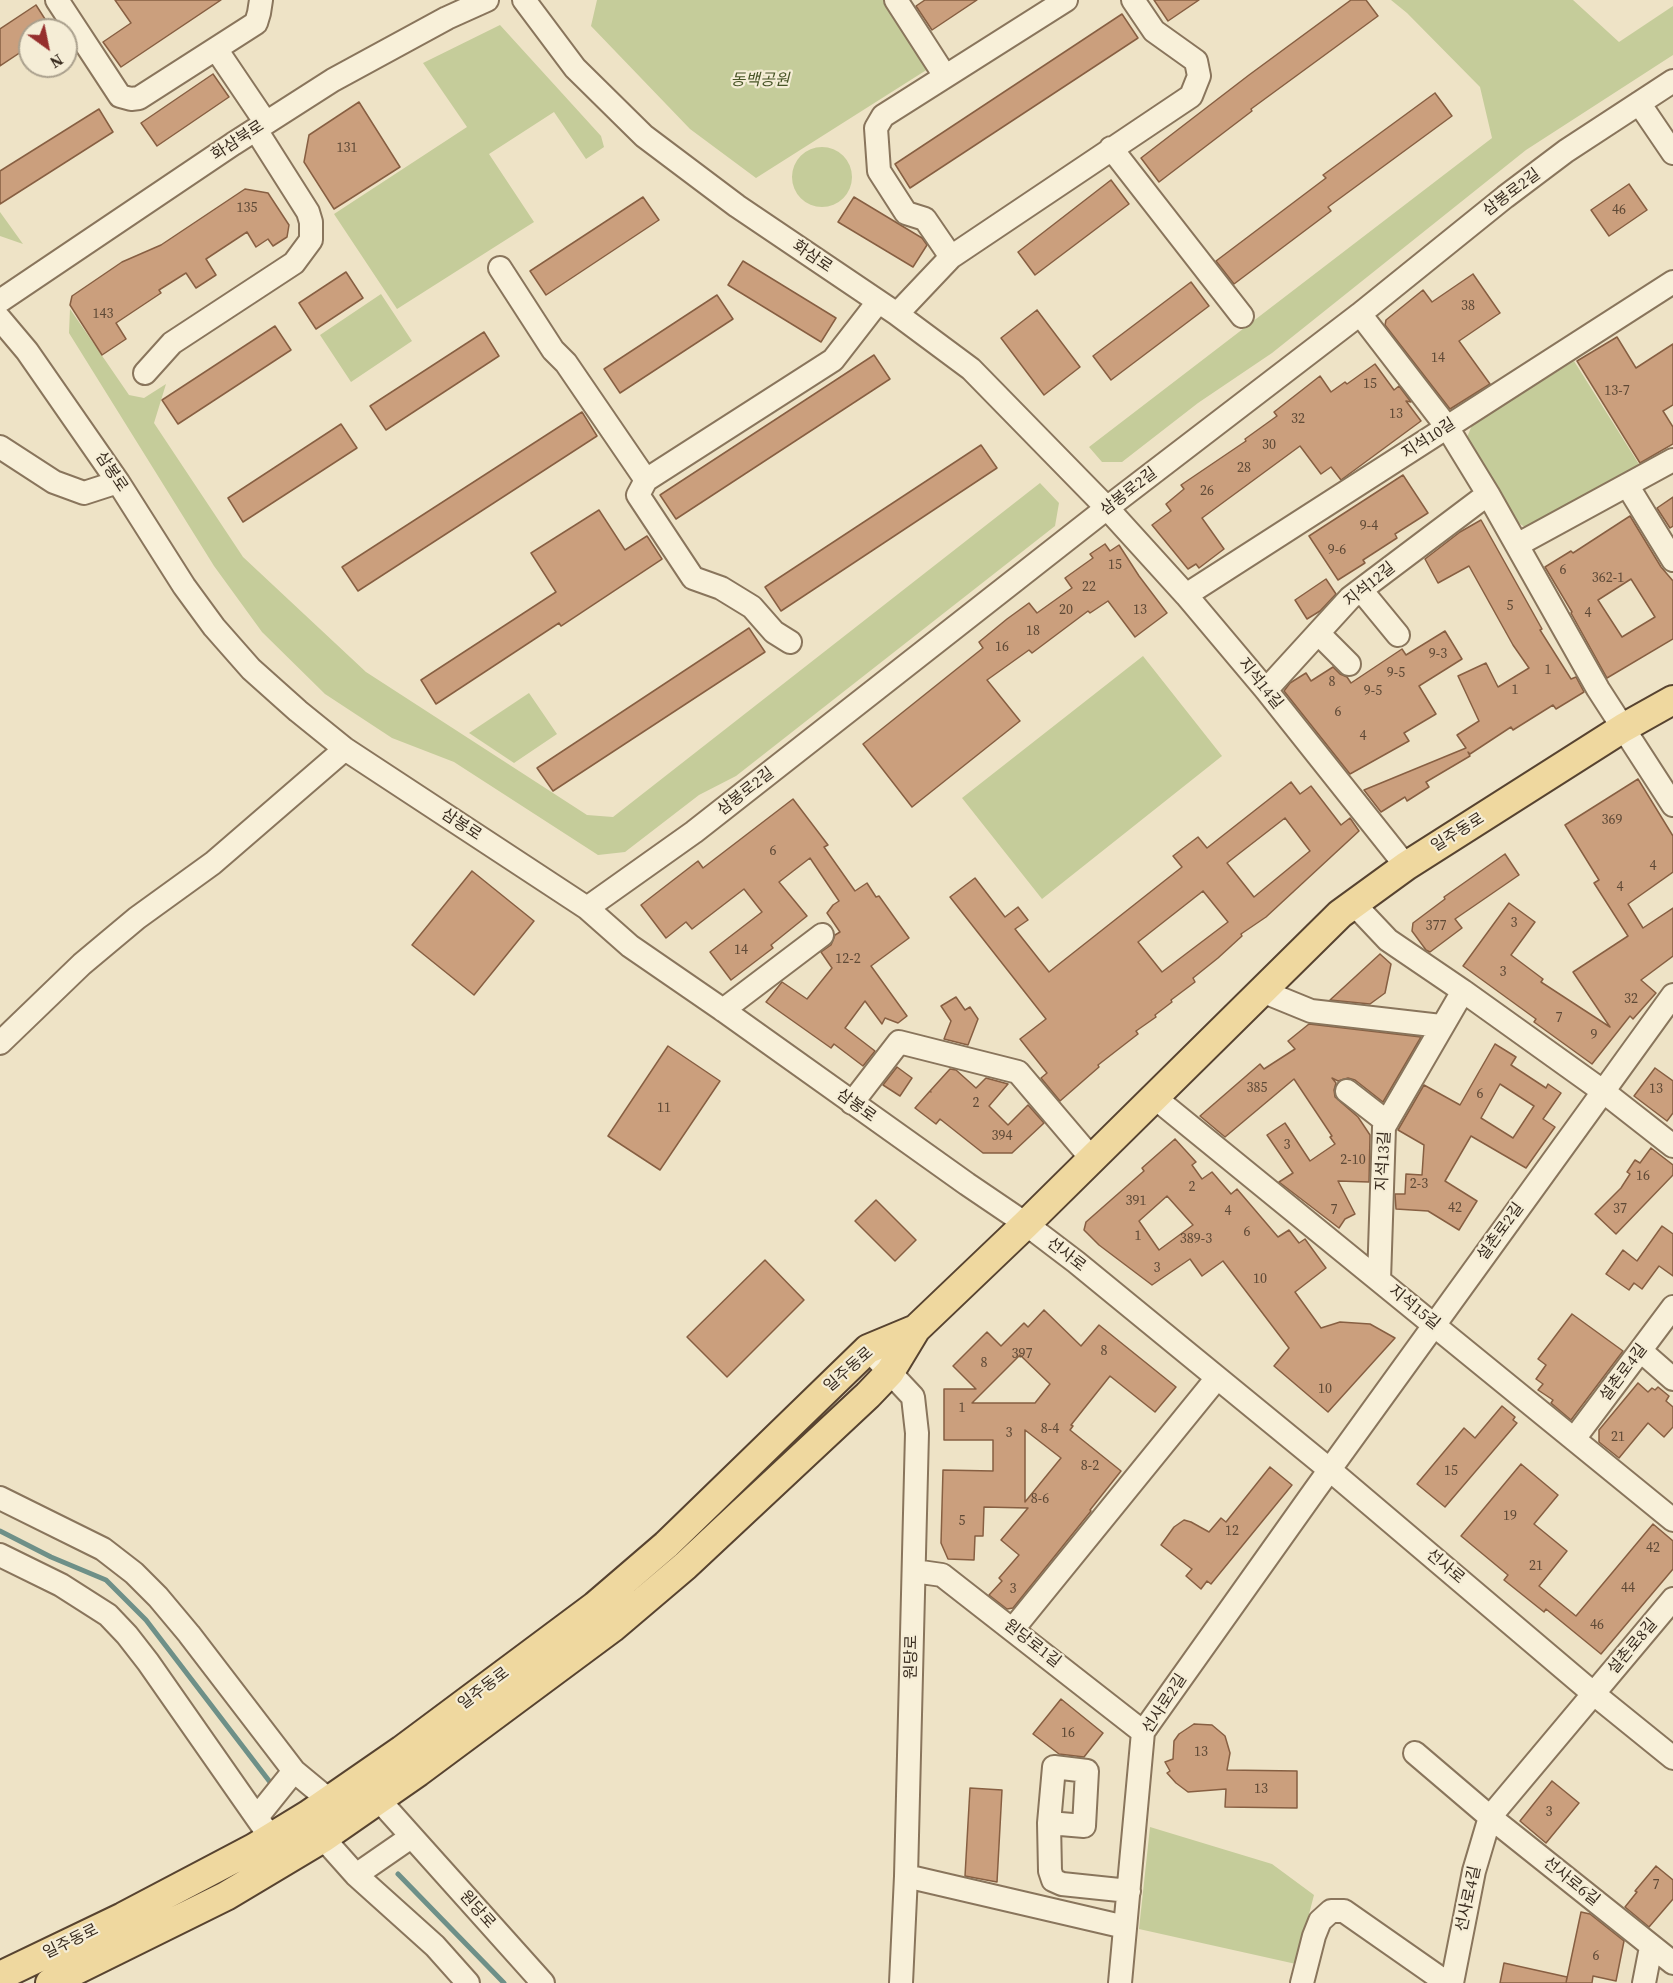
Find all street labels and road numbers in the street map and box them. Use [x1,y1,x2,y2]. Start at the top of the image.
street label: 화삼북로 [208,117,268,165]
street label: 삼봉로2길 [1480,165,1544,221]
street label: 화삼로 [788,237,836,277]
street label: 지석10길 [1399,415,1459,463]
street label: 삼봉로 [91,448,131,496]
street label: 삼봉로2길 [1097,464,1161,520]
street label: 지석12길 [1341,559,1399,611]
street label: 지석14길 [1234,655,1286,713]
street label: 삼봉로2길 [714,764,778,820]
street label: 삼봉로 [437,805,485,845]
street label: 일주동로 [1428,809,1488,857]
street label: 삼봉로 [832,1085,880,1127]
street label: 지석13길 [1373,1130,1395,1192]
street label: 설촌로2길 [1474,1199,1528,1265]
street label: 선사로 [1043,1234,1089,1276]
street label: 지석15길 [1385,1282,1443,1334]
street label: 설촌로4길 [1596,1341,1652,1405]
street label: 일주동로 [820,1343,878,1397]
street label: 선사로 [1422,1545,1468,1589]
street label: 설촌로8길 [1604,1615,1662,1679]
street label: 원당로1길 [1000,1616,1064,1672]
street label: 원당로 [902,1635,922,1679]
street label: 일주동로 [455,1664,513,1714]
street label: 선사로2길 [1139,1671,1191,1737]
street label: 선사로6길 [1539,1853,1603,1911]
street label: 선사로4길 [1453,1864,1485,1934]
street label: 원당로 [455,1887,499,1933]
street label: 일주동로 [40,1920,102,1964]

